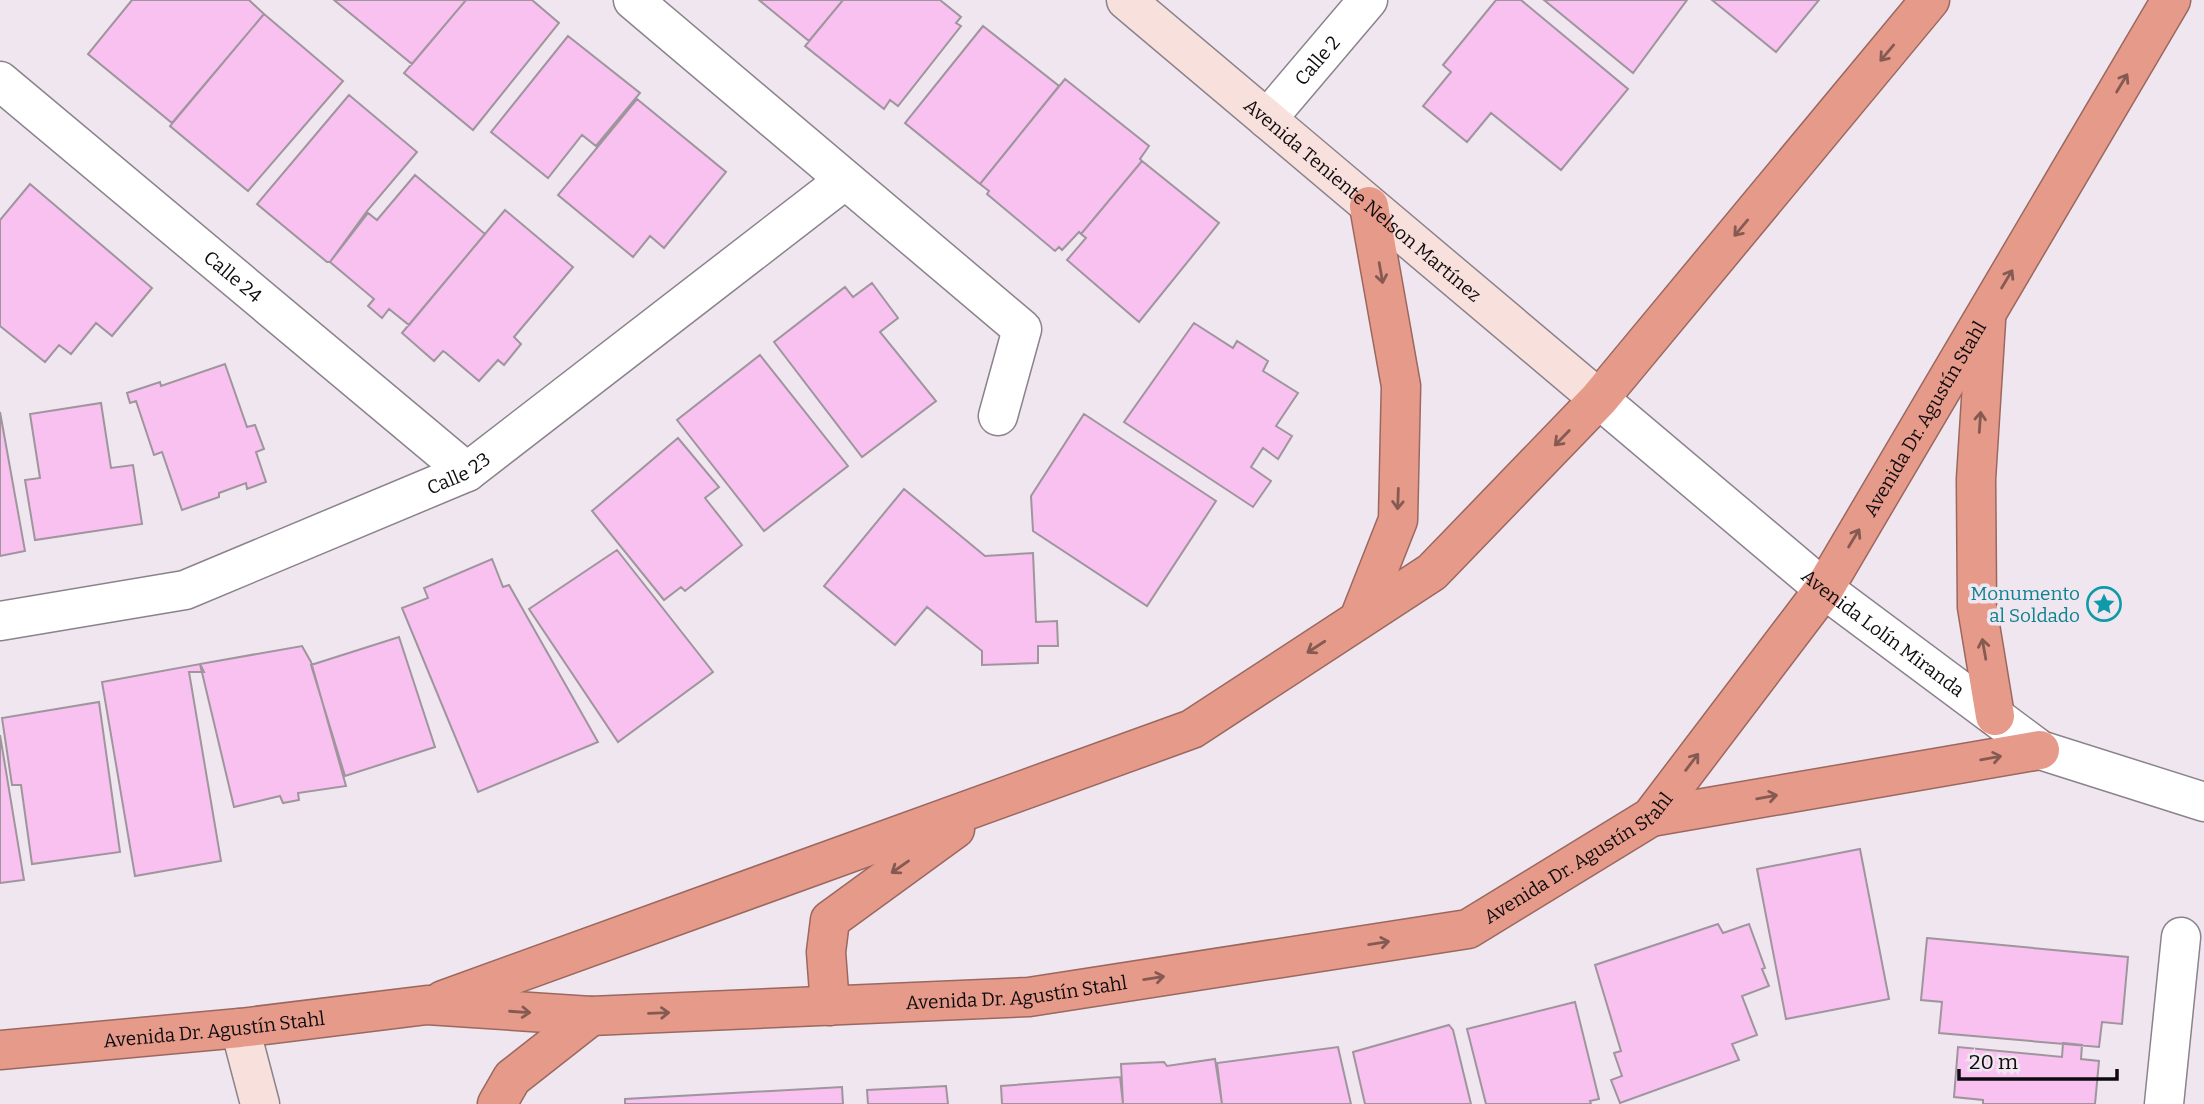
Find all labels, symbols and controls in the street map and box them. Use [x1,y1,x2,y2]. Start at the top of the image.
street label: Calle 2 [1289,31,1344,90]
one-way arrow [1879,43,1894,61]
one-way arrow [2116,74,2130,94]
street label: Avenida Teniente Nelson Martínez [1240,93,1486,306]
one-way arrow [1733,218,1749,236]
street label: Calle 24 [199,245,267,307]
one-way arrow [1375,261,1388,284]
one-way arrow [2001,269,2014,290]
street label: Avenida Dr. Agustín Stahl [1858,317,1991,520]
one-way arrow [1974,411,1987,434]
one-way arrow [1553,429,1570,446]
street label: Calle 23 [423,447,495,499]
one-way arrow [1391,487,1405,510]
one-way arrow [1847,529,1861,549]
street label: Avenida Lolín Miranda [1797,564,1970,702]
place label: Monumento al Soldado [1971,582,2080,627]
place icon: Monumento al Soldado [2085,585,2123,623]
one-way arrow [1977,638,1990,661]
one-way arrow [1306,641,1326,655]
one-way arrow [1979,751,2002,764]
one-way arrow [1685,754,1700,772]
street label: Avenida Dr. Agustín Stahl [1479,788,1677,928]
one-way arrow [1755,790,1778,803]
one-way arrow [891,860,910,874]
one-way arrow [1367,936,1390,949]
street label: Avenida Dr. Agustín Stahl [905,970,1129,1014]
one-way arrow [1142,971,1165,984]
one-way arrow [508,1005,531,1018]
street label: Avenida Dr. Agustín Stahl [102,1006,326,1052]
one-way arrow [647,1007,670,1020]
scale bar [1959,1038,2116,1082]
text: 20 m [1969,1049,2018,1075]

